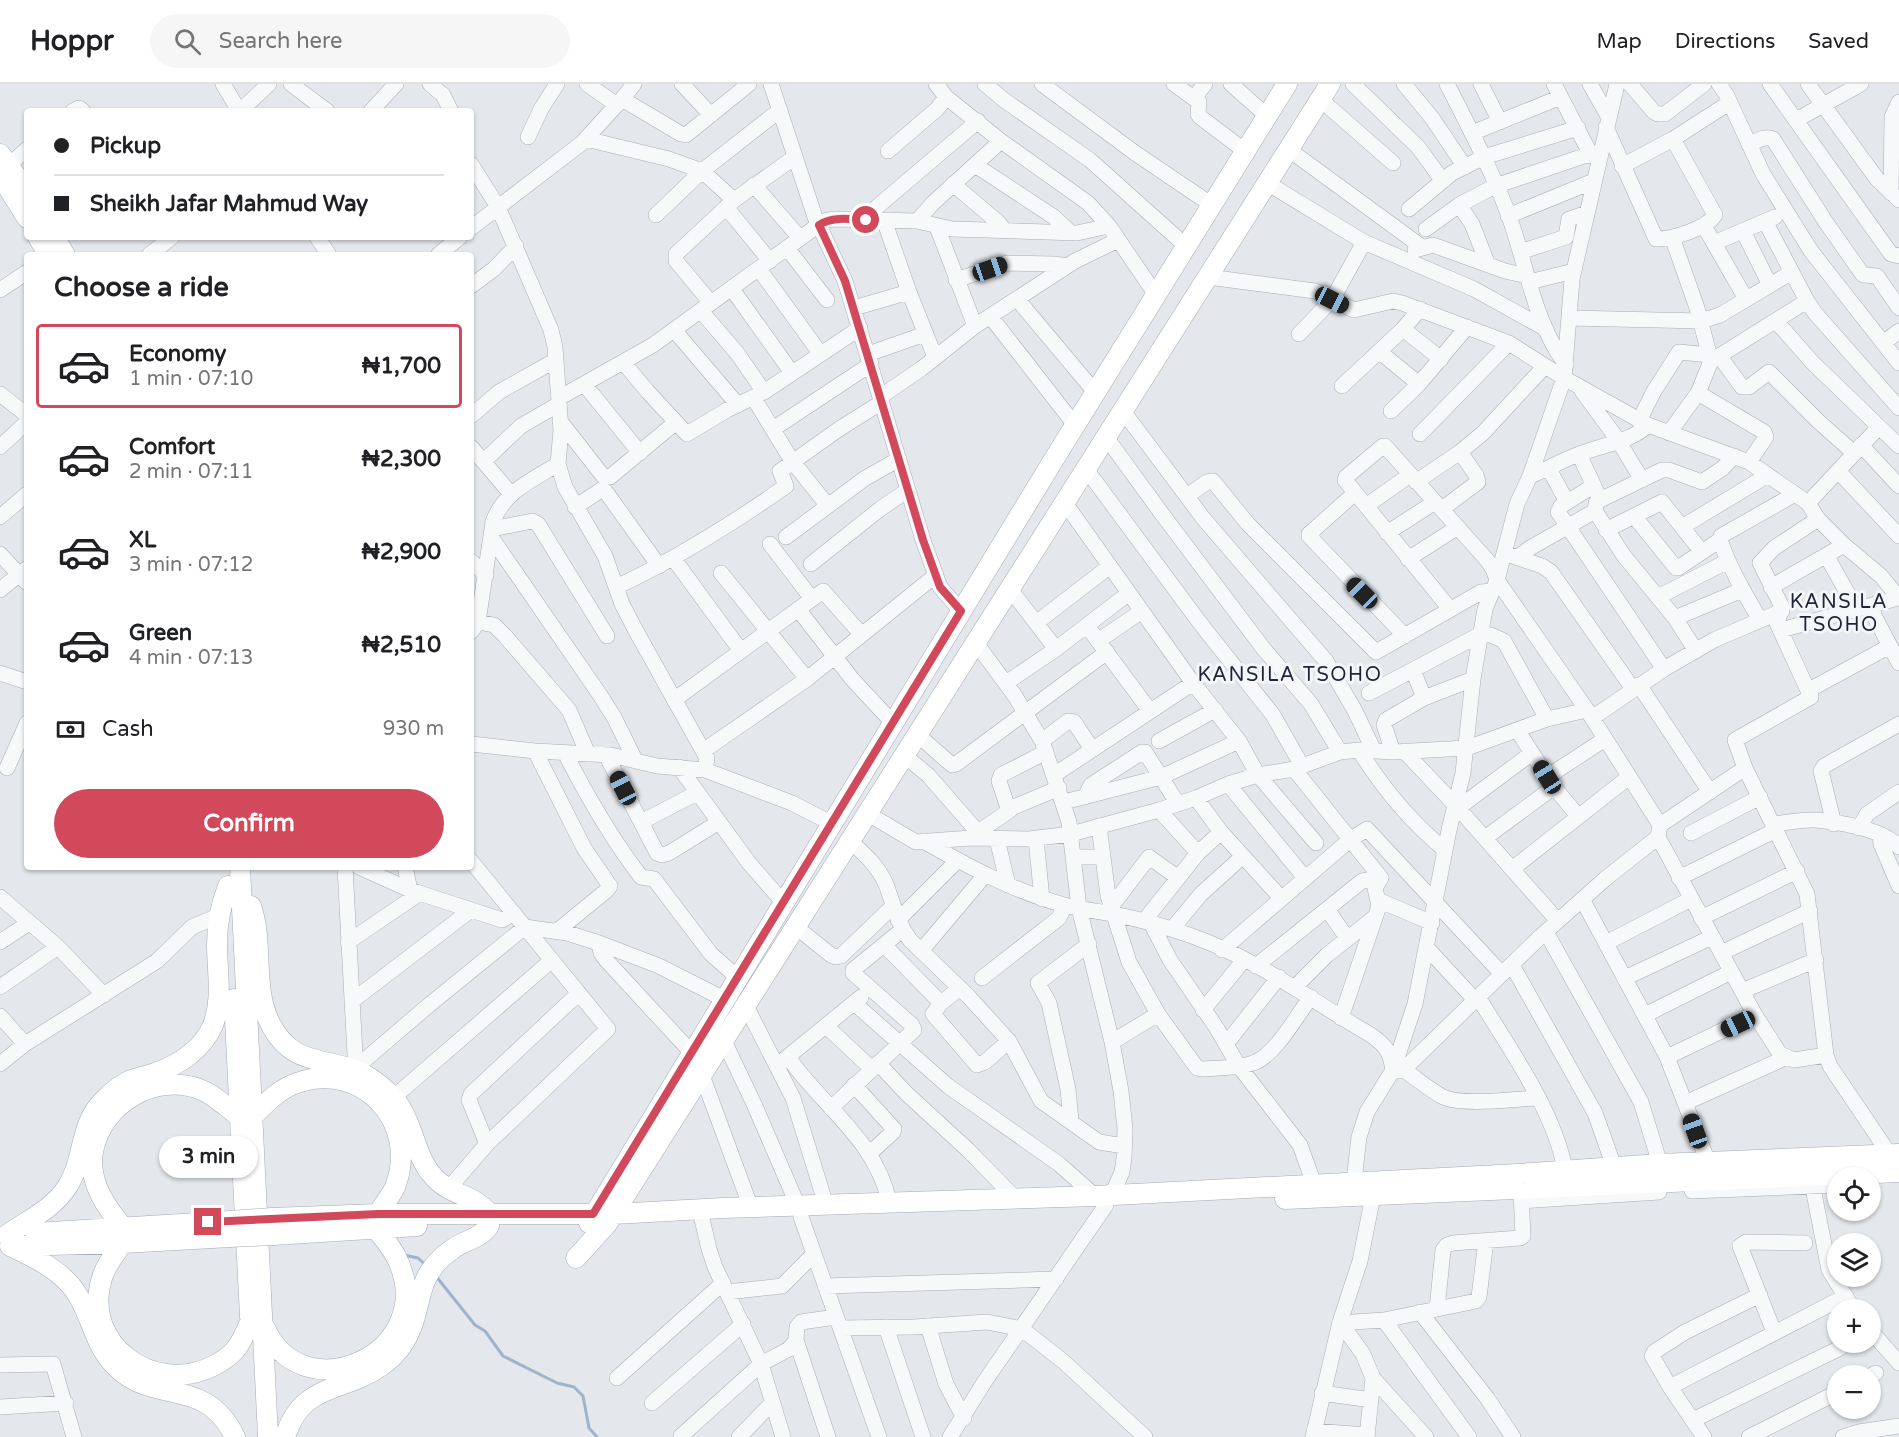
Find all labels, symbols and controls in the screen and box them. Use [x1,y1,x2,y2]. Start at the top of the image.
search box [150,14,570,68]
text: Hoppr [30,24,114,58]
icon: search [171,25,204,58]
text: Search here [219,28,343,54]
text: Map [1596,29,1642,54]
text: Directions [1675,29,1775,54]
text: Saved [1808,29,1869,54]
text: Pickup [90,133,161,159]
text: Sheikh Jafar Mahmud Way [90,191,368,217]
route start [852,206,879,233]
car [970,255,1010,283]
text: Choose a ride [54,271,229,304]
car [1312,284,1352,316]
icon: car [57,339,111,393]
text: Economy [129,341,226,367]
text: ₦1,700 [362,353,441,379]
text: 1 min · 07:10 [129,367,253,391]
icon: car [57,432,111,486]
text: Comfort [129,434,215,460]
text: ₦2,300 [362,446,441,472]
text: 2 min · 07:11 [129,460,253,484]
icon: car [57,525,111,579]
text: XL [129,527,156,553]
text: ₦2,900 [362,539,441,565]
text: 3 min · 07:12 [129,553,253,577]
car [1343,574,1381,612]
district label: KANSILA TSOHO [1790,590,1888,637]
icon: car [57,618,111,672]
text: Green [129,620,192,646]
text: ₦2,510 [362,632,441,658]
text: 4 min · 07:13 [129,646,253,670]
district label: KANSILA TSOHO [1198,663,1382,687]
icon: cash [54,713,87,746]
text: Cash [102,716,154,742]
text: 930 m [383,717,444,741]
car [1530,757,1564,797]
car [607,768,639,808]
button: Confirm [54,789,444,858]
car [1718,1008,1758,1040]
car [1680,1111,1710,1151]
callout: 3 min [158,1135,258,1177]
text: 3 min [182,1145,235,1169]
map controls [1827,1167,1881,1419]
button: locate [1827,1167,1881,1221]
route end [194,1208,221,1235]
button: layers [1827,1233,1881,1287]
button: + [1827,1299,1881,1353]
button: − [1827,1365,1881,1419]

